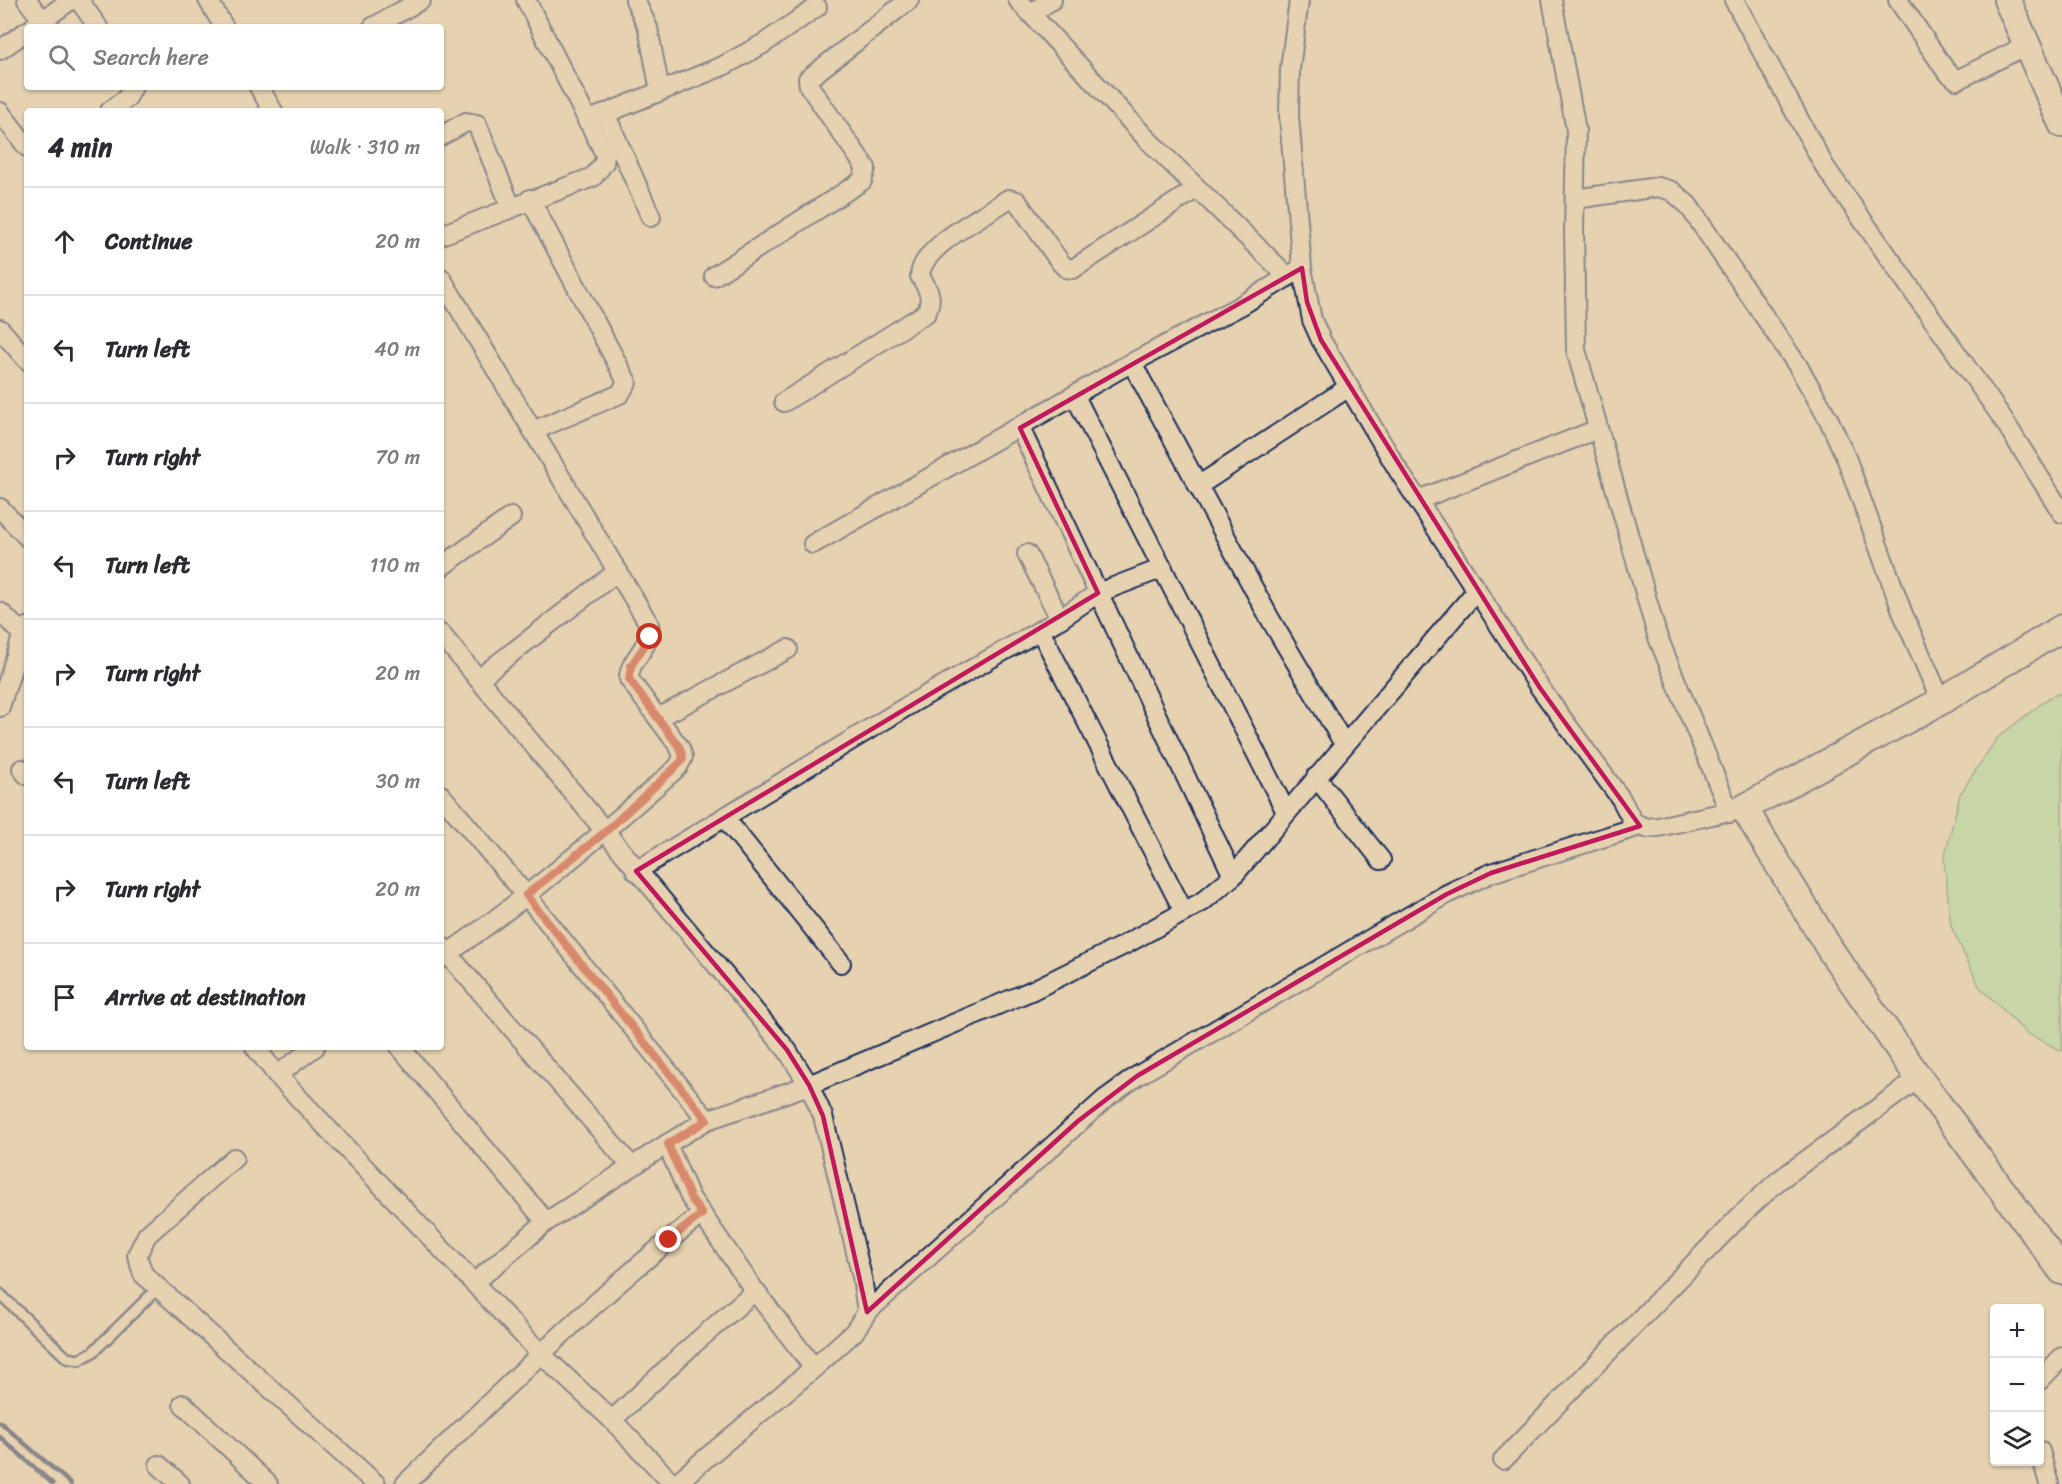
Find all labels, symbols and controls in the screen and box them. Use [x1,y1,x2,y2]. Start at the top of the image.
search box [24,24,444,90]
text: Search here [93,38,209,77]
icon: search [45,41,78,74]
text: 4 min [48,124,112,170]
text: Walk · 310 m [310,130,420,165]
text: Continue [105,222,193,261]
text: 20 m [375,224,420,259]
icon: ahead [48,225,81,258]
text: Turn left [105,330,190,369]
text: 40 m [374,332,420,367]
icon: left [48,333,81,366]
text: Turn right [105,438,200,477]
text: 70 m [375,440,420,475]
icon: right [48,441,81,474]
text: Turn left [105,546,190,585]
text: 110 m [370,548,420,583]
icon: left [48,549,81,582]
route start [636,623,662,649]
text: Turn right [105,654,200,693]
text: 20 m [375,656,420,691]
icon: right [48,657,81,690]
text: Turn left [105,762,190,801]
text: 30 m [376,764,420,799]
icon: left [48,765,81,798]
text: Turn right [105,870,200,909]
text: 20 m [375,872,420,907]
icon: right [48,873,81,906]
text: Arrive at destination [105,978,306,1017]
icon: arrive [48,981,81,1014]
route end [655,1226,681,1252]
map controls [1990,1304,2044,1466]
button: + [1990,1304,2044,1358]
button: − [1990,1358,2044,1412]
button: layers [1990,1412,2044,1466]

